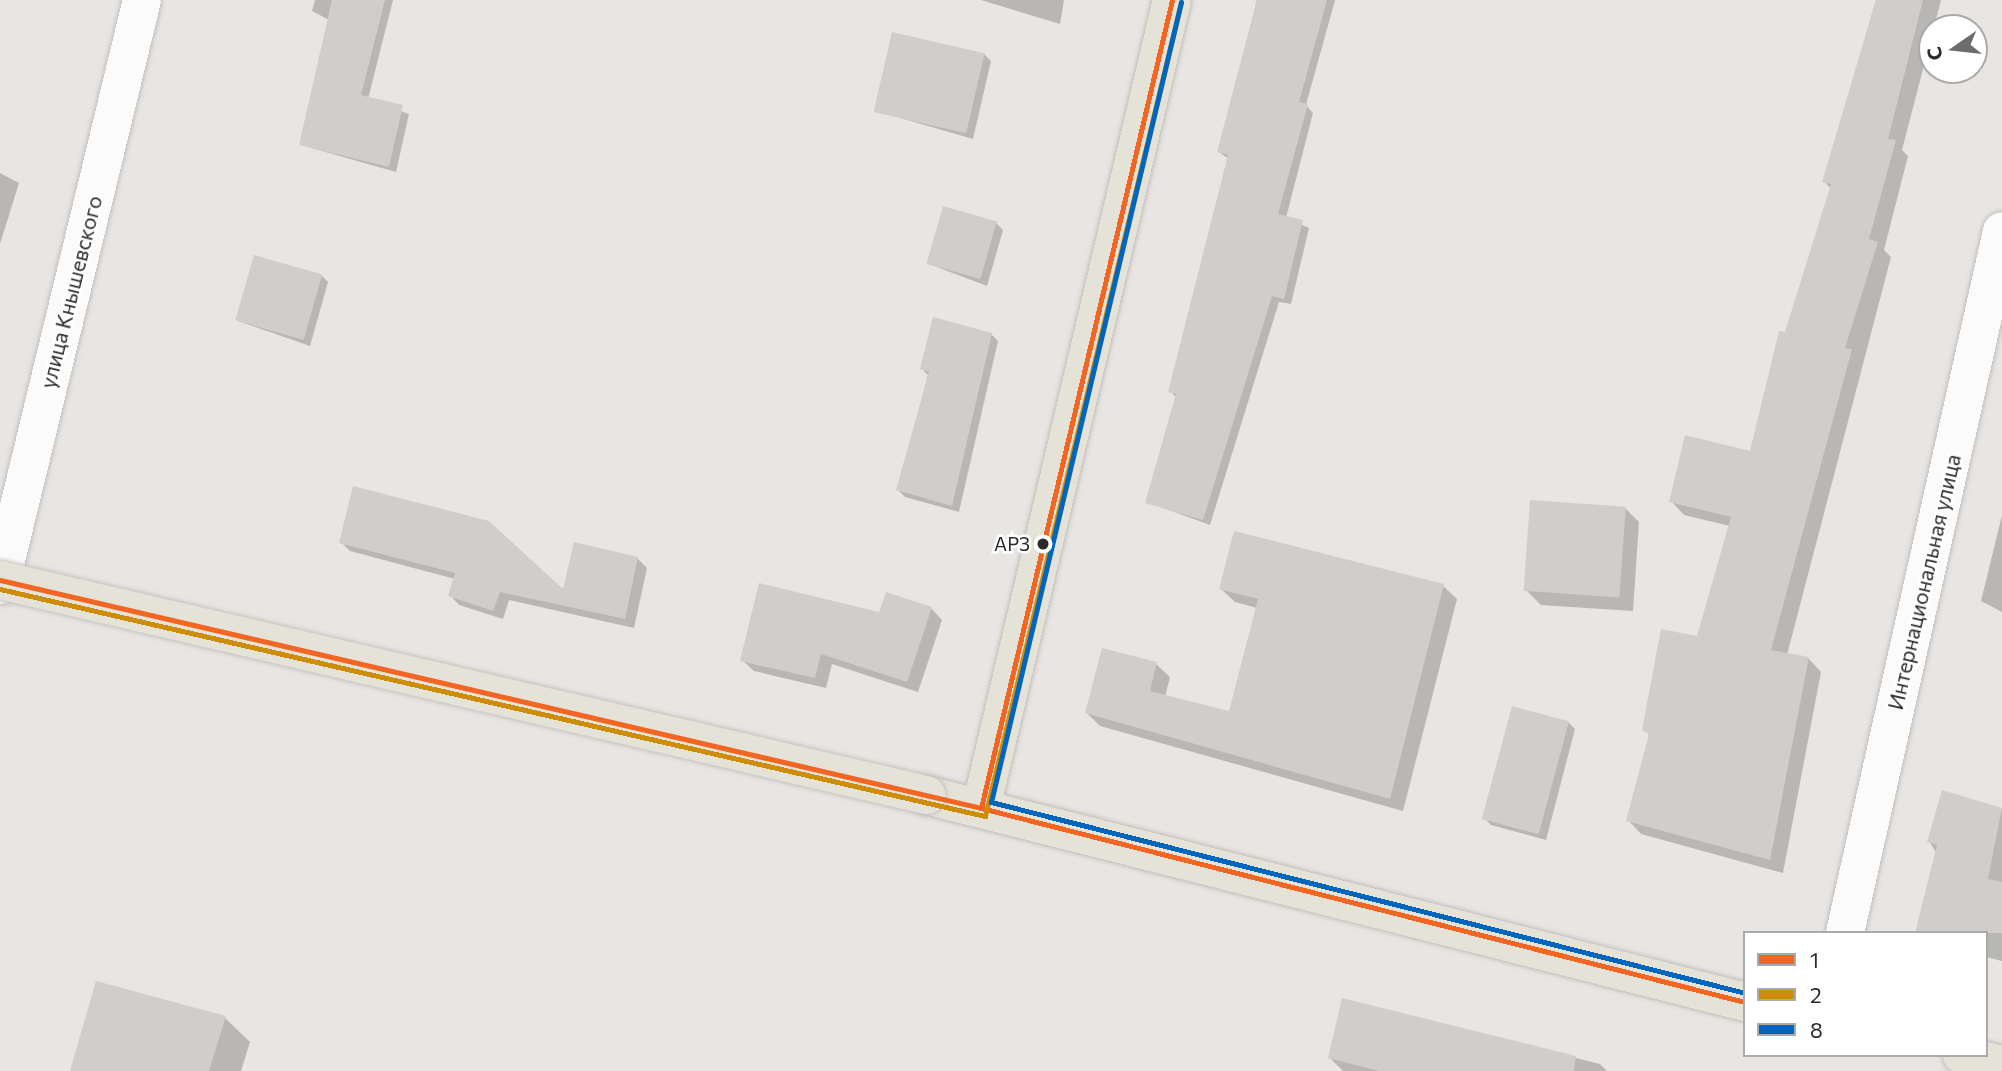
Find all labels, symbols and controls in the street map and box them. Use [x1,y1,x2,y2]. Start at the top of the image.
north arrow [1918,14,1988,84]
text: С [1921,45,1947,63]
street label: улица Кнышевского [35,193,107,391]
street label: Интернациональная улица [1882,452,1966,712]
place label: АРЗ [994,533,1030,555]
marker: АРЗ [1036,537,1050,551]
legend [1743,931,1988,1057]
text: 1 [1810,947,1819,972]
text: 2 [1810,982,1822,1007]
text: 8 [1810,1017,1823,1042]

